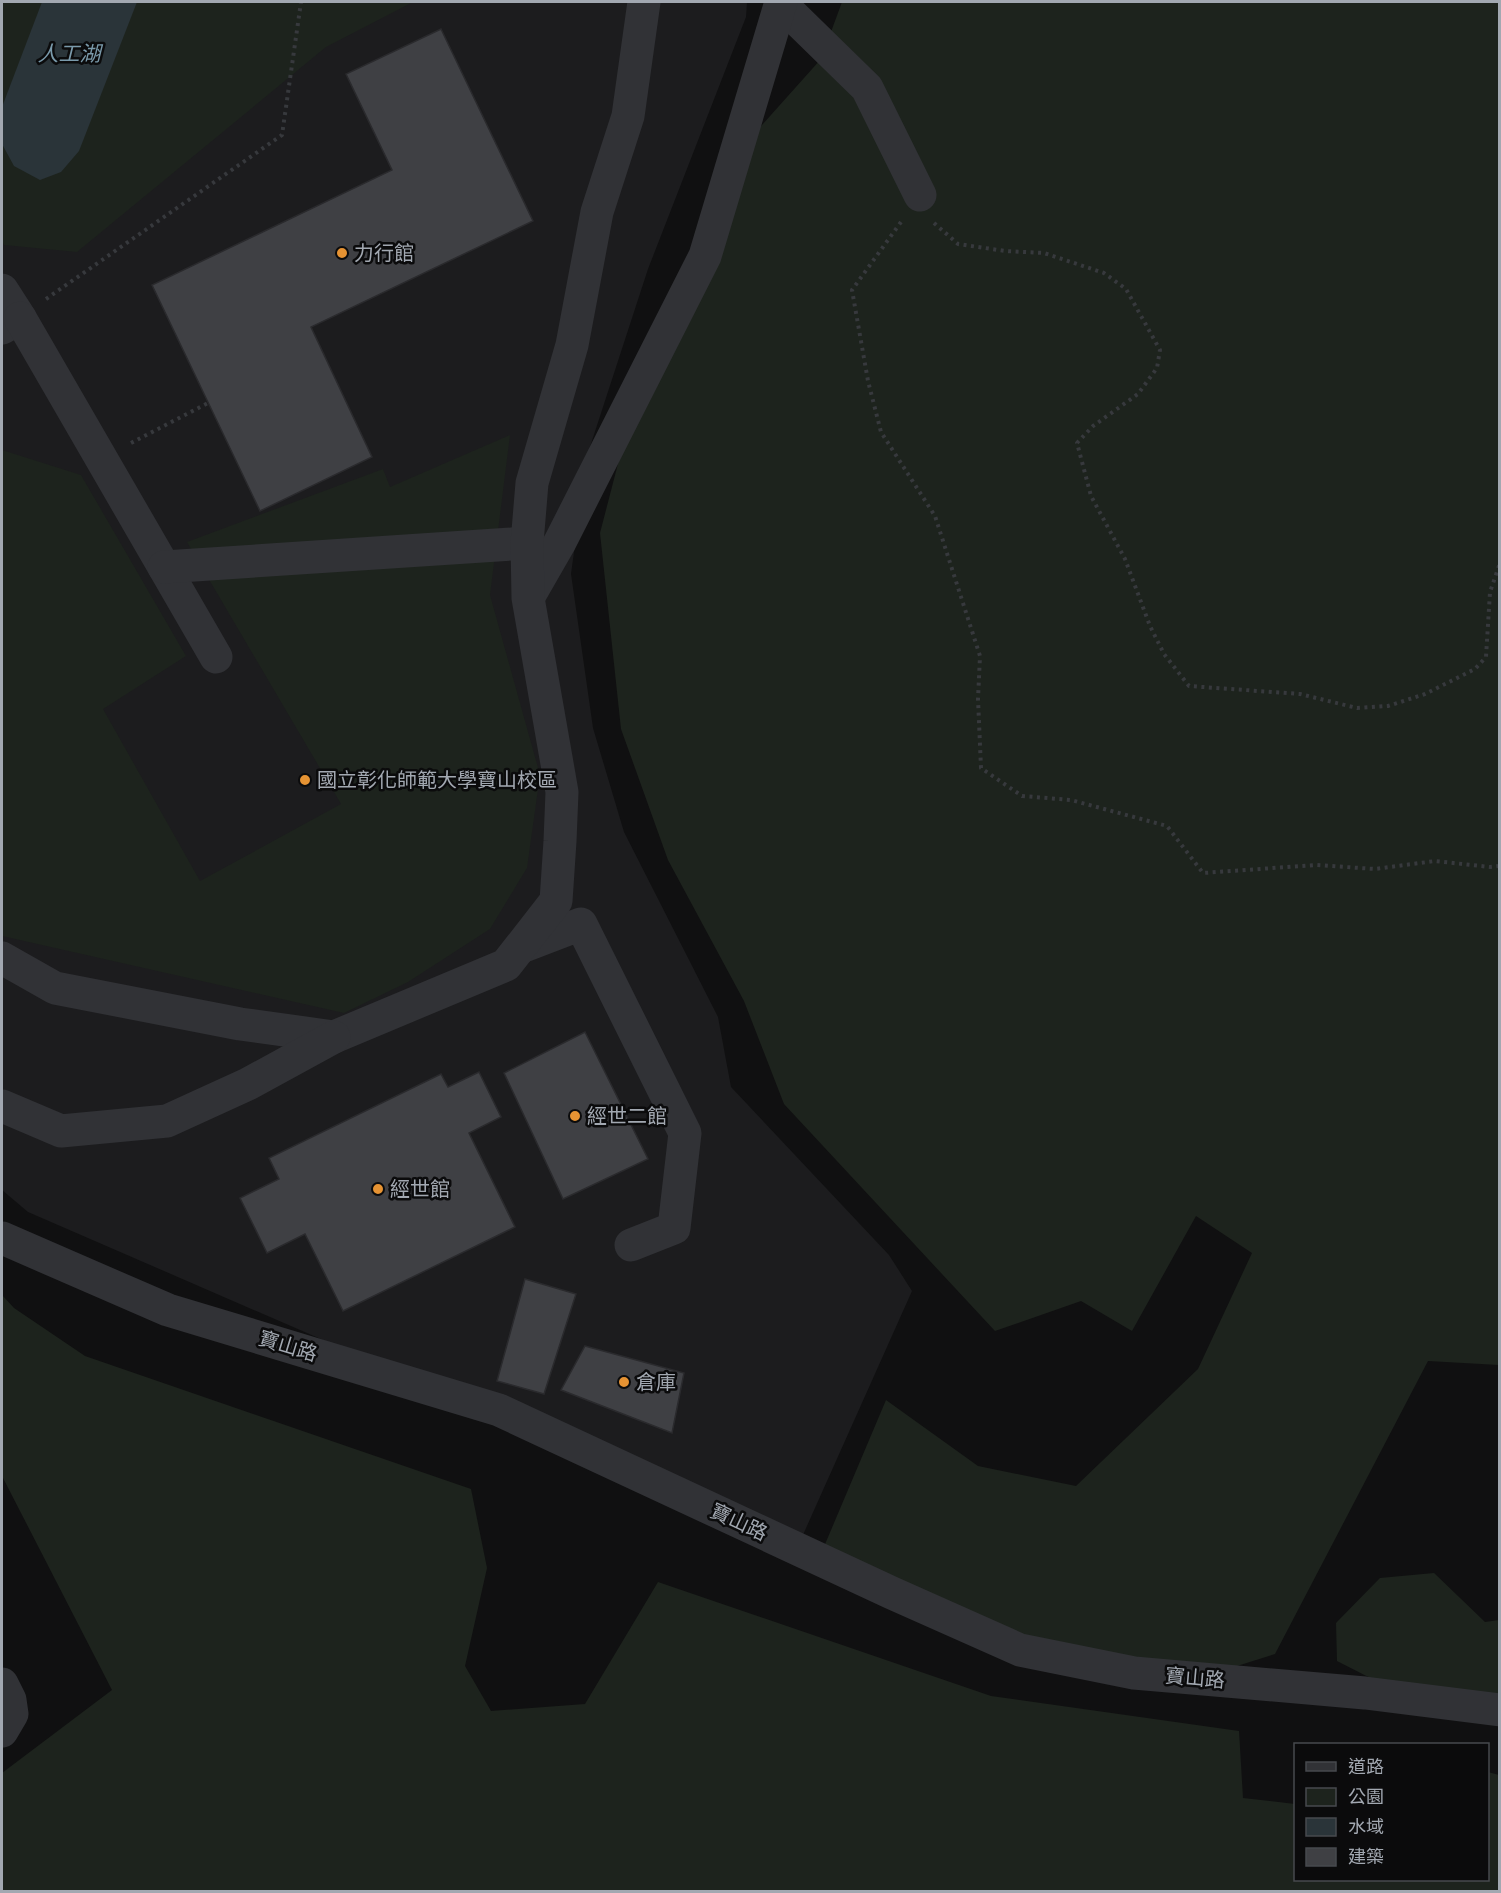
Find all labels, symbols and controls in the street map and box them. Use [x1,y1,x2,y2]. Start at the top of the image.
water label: 人工湖 [38,39,103,67]
place label: 力行館 [354,239,414,266]
marker: 力行館 [335,246,349,260]
place label: 國立彰化師範大學寶山校區 [317,766,557,793]
marker: 國立彰化師範大學寶山校區 [298,773,312,787]
place label: 經世二館 [587,1102,667,1129]
marker: 經世二館 [568,1109,582,1123]
place label: 經世館 [390,1175,450,1202]
marker: 經世館 [371,1182,385,1196]
street label: 寶山路 [256,1324,321,1367]
place label: 倉庫 [636,1368,676,1395]
marker: 倉庫 [617,1375,631,1389]
street label: 寶山路 [706,1497,772,1546]
street label: 寶山路 [1164,1661,1226,1694]
legend [1294,1743,1489,1881]
text: 道路 [1348,1754,1384,1778]
text: 公園 [1348,1784,1384,1808]
text: 水域 [1348,1814,1384,1838]
text: 建築 [1348,1844,1384,1868]

